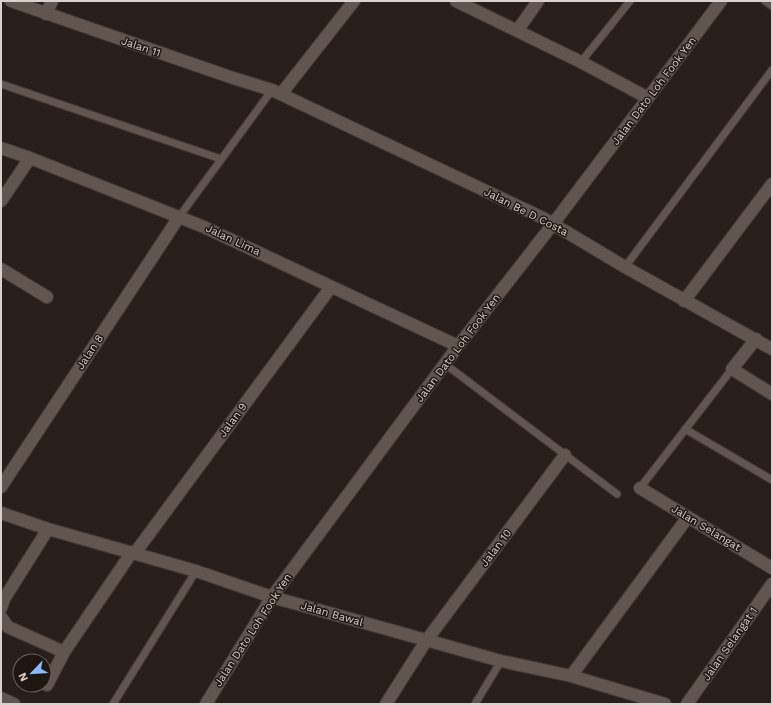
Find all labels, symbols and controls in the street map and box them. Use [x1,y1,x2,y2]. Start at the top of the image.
street label: Jalan 11 [120,34,162,60]
street label: Jalan Dato Loh Fook Yen [609,34,699,148]
street label: Jalan Be D Costa [482,185,570,239]
street label: Jalan Lima [204,222,262,258]
street label: Jalan Dato Loh Fook Yen [413,291,503,405]
street label: Jalan 8 [74,332,106,372]
street label: Jalan 9 [216,400,250,440]
street label: Jalan Selangat [669,502,743,554]
street label: Jalan 10 [478,527,514,569]
street label: Jalan Dato Loh Fook Yen [212,571,294,689]
street label: Jalan Bawal [299,599,365,629]
street label: Jalan Selangat 1 [700,605,760,683]
north arrow [12,653,52,693]
text: N [16,671,31,683]

